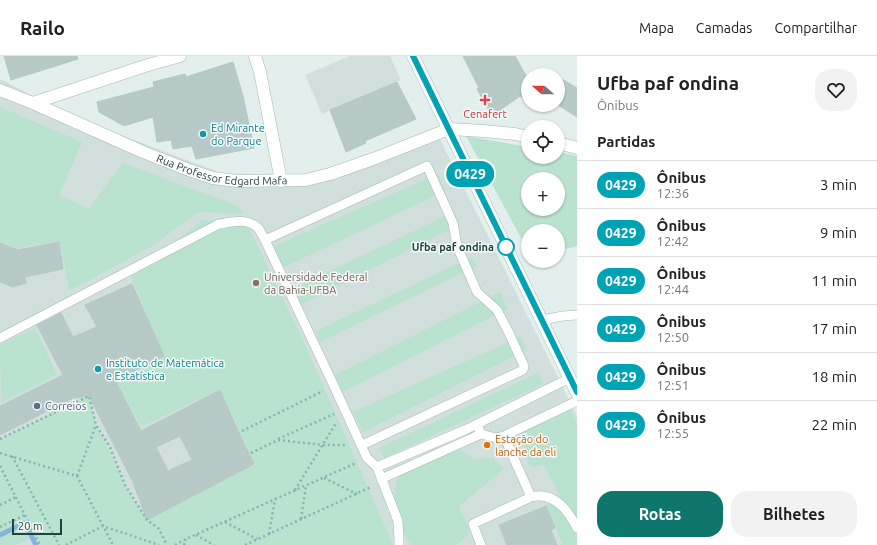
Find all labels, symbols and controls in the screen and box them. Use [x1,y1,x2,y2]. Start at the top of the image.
text: Railo [20,17,65,39]
text: Mapa [639,20,674,36]
text: Camadas [696,20,752,36]
text: Compartilhar [774,20,857,36]
north arrow [521,68,565,112]
map controls [521,68,565,268]
button: heart [815,69,857,111]
text: Ufba paf ondina [597,72,739,94]
marker: Cenafert [479,94,491,106]
text: Ônibus [597,98,638,112]
place label: Cenafert [463,108,507,120]
button: locate [521,120,565,164]
place label: Ed Mirante do Parque [211,122,265,147]
marker: Ed Mirante do Parque [198,129,208,139]
text: Partidas [597,133,655,150]
street label: Rua Professor Edgard Mafa [155,152,287,187]
line badge: 0429 [442,161,498,187]
text: 0429 [454,166,486,182]
text: Ônibus [657,169,706,186]
button: + [521,172,565,216]
text: 3 min [820,176,857,193]
text: 0429 [605,177,637,193]
text: 12:36 [657,186,689,200]
text: Ônibus [657,217,706,234]
button: − [521,224,565,268]
text: 9 min [820,224,857,241]
text: 0429 [605,225,637,241]
text: 12:42 [657,234,689,248]
marker: Ufba paf ondina [497,238,515,256]
place label: Ufba paf ondina [412,241,494,253]
text: Ônibus [657,265,706,282]
place label: Universidade Federal da Bahia-UFBA [264,271,368,296]
text: 11 min [811,272,857,289]
text: 0429 [605,273,637,289]
marker: Universidade Federal da Bahia-UFBA [251,278,261,288]
text: 12:44 [657,282,689,296]
text: Ônibus [657,313,706,330]
text: 17 min [811,320,857,337]
text: 0429 [605,321,637,337]
text: 12:50 [657,330,689,344]
place label: Instituto de Matemática e Estatística [106,357,224,382]
text: Ônibus [657,361,706,378]
marker: Instituto de Matemática e Estatística [93,364,103,374]
text: 18 min [811,368,857,385]
text: 0429 [605,369,637,385]
text: 12:51 [657,378,689,392]
place label: Correios [45,400,87,412]
marker: Correios [32,401,42,411]
text: Ônibus [657,409,706,426]
text: 22 min [811,416,857,433]
text: 0429 [605,417,637,433]
text: 12:55 [657,426,689,440]
place label: Estação do lanche da eli [495,433,556,458]
marker: Estação do lanche da eli [482,440,492,450]
button: Rotas [597,491,723,537]
button: Bilhetes [731,491,857,537]
scale bar [12,517,62,536]
text: 20 m [18,520,42,532]

